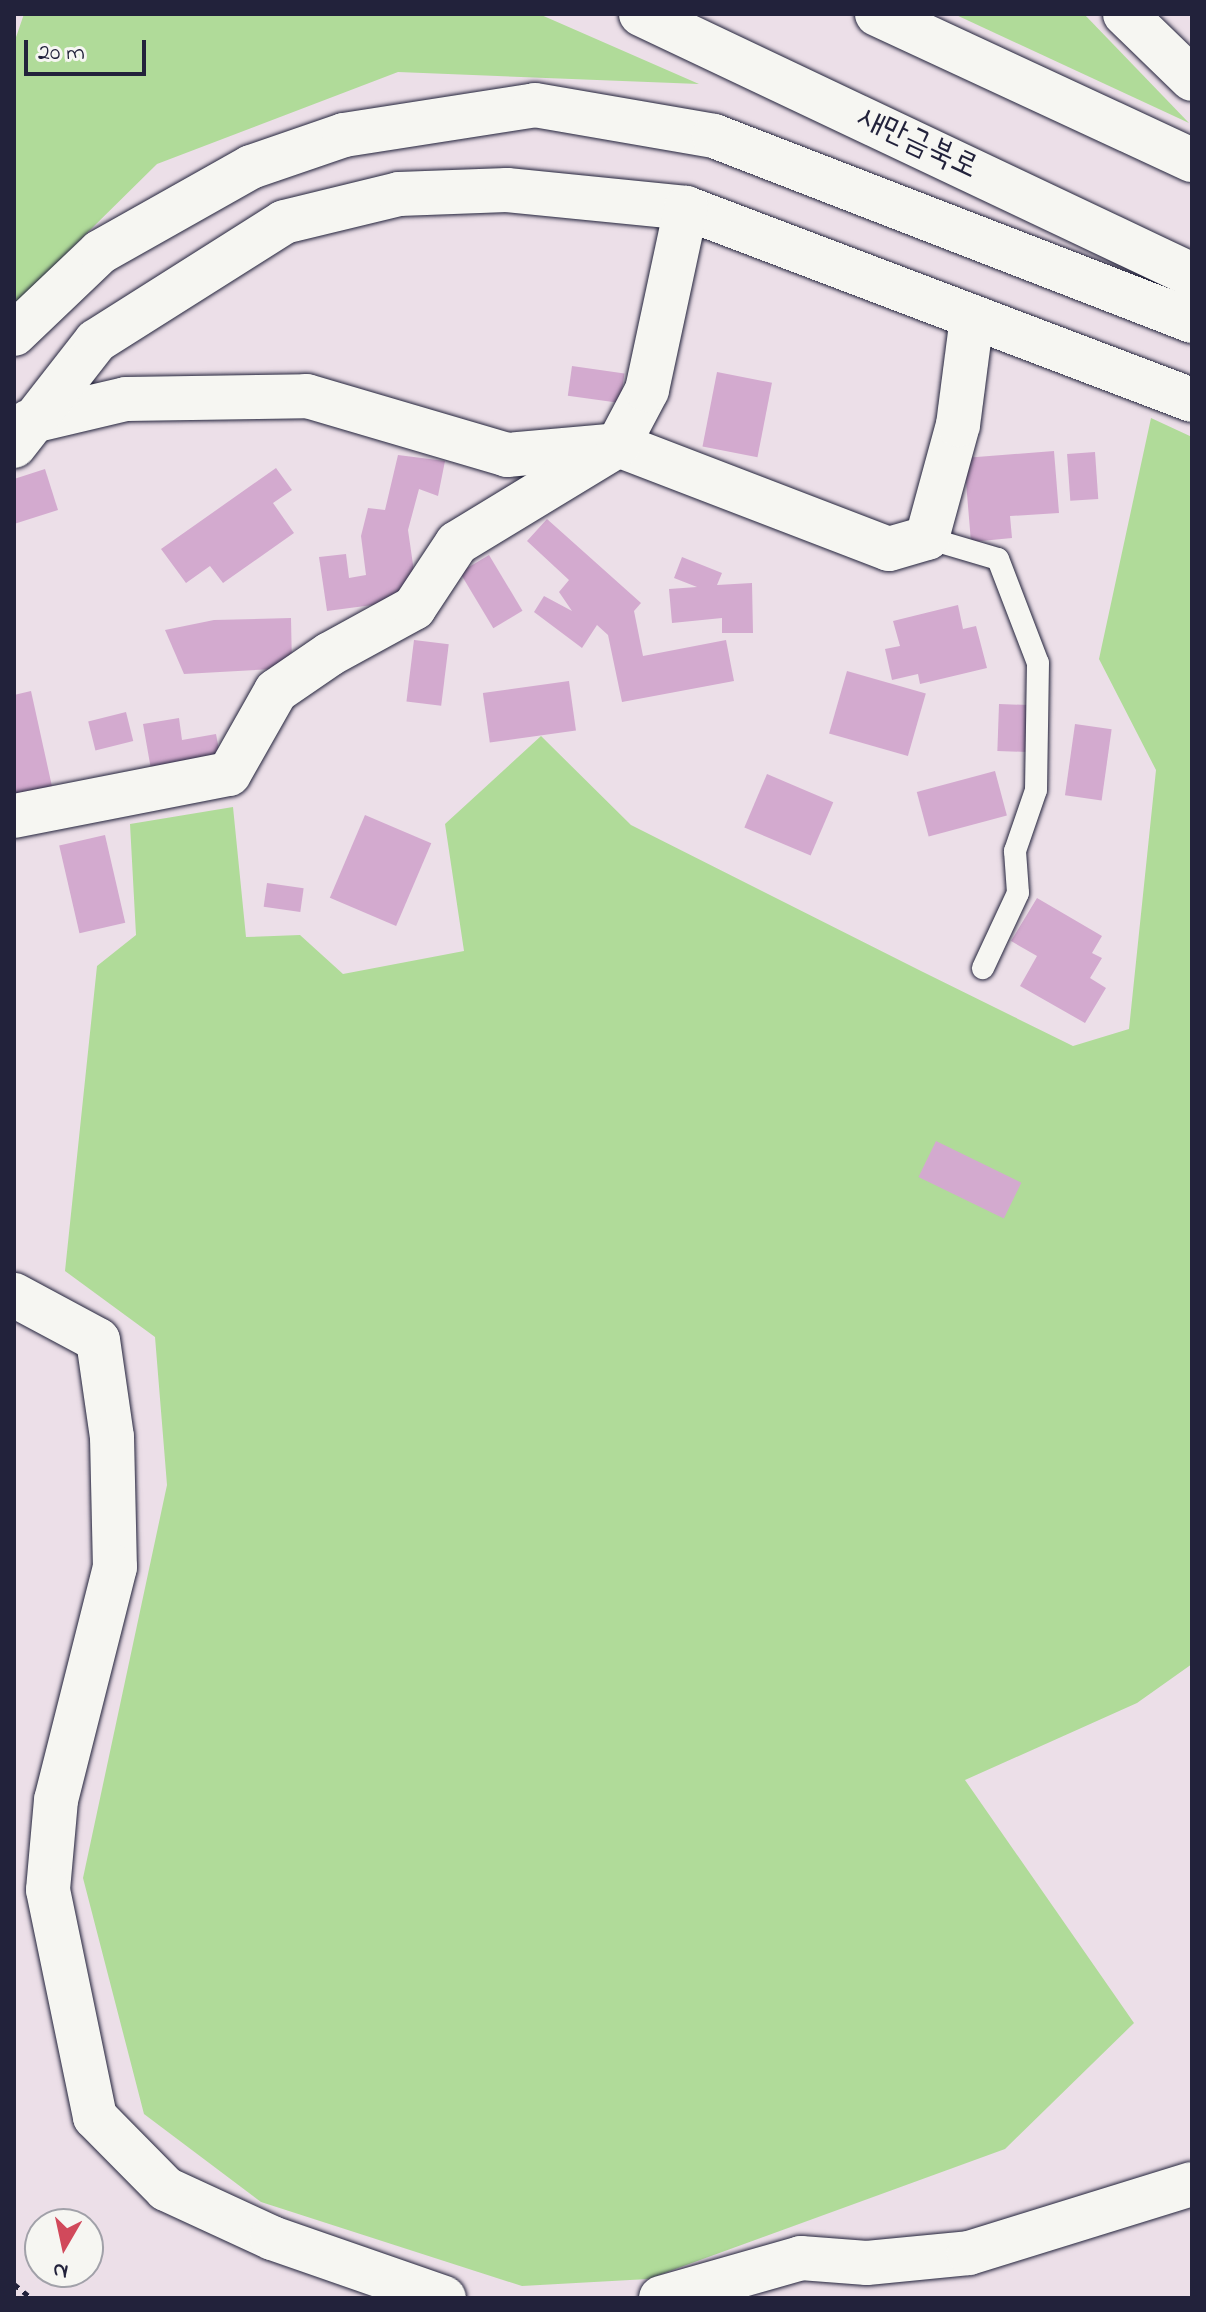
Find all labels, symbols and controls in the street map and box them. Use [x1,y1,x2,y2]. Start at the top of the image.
scale bar [28,24,150,74]
text: 20 m [38,36,85,71]
street label: 새만금북로 [851,99,983,189]
north arrow [24,2208,104,2288]
text: N [51,2253,70,2287]

